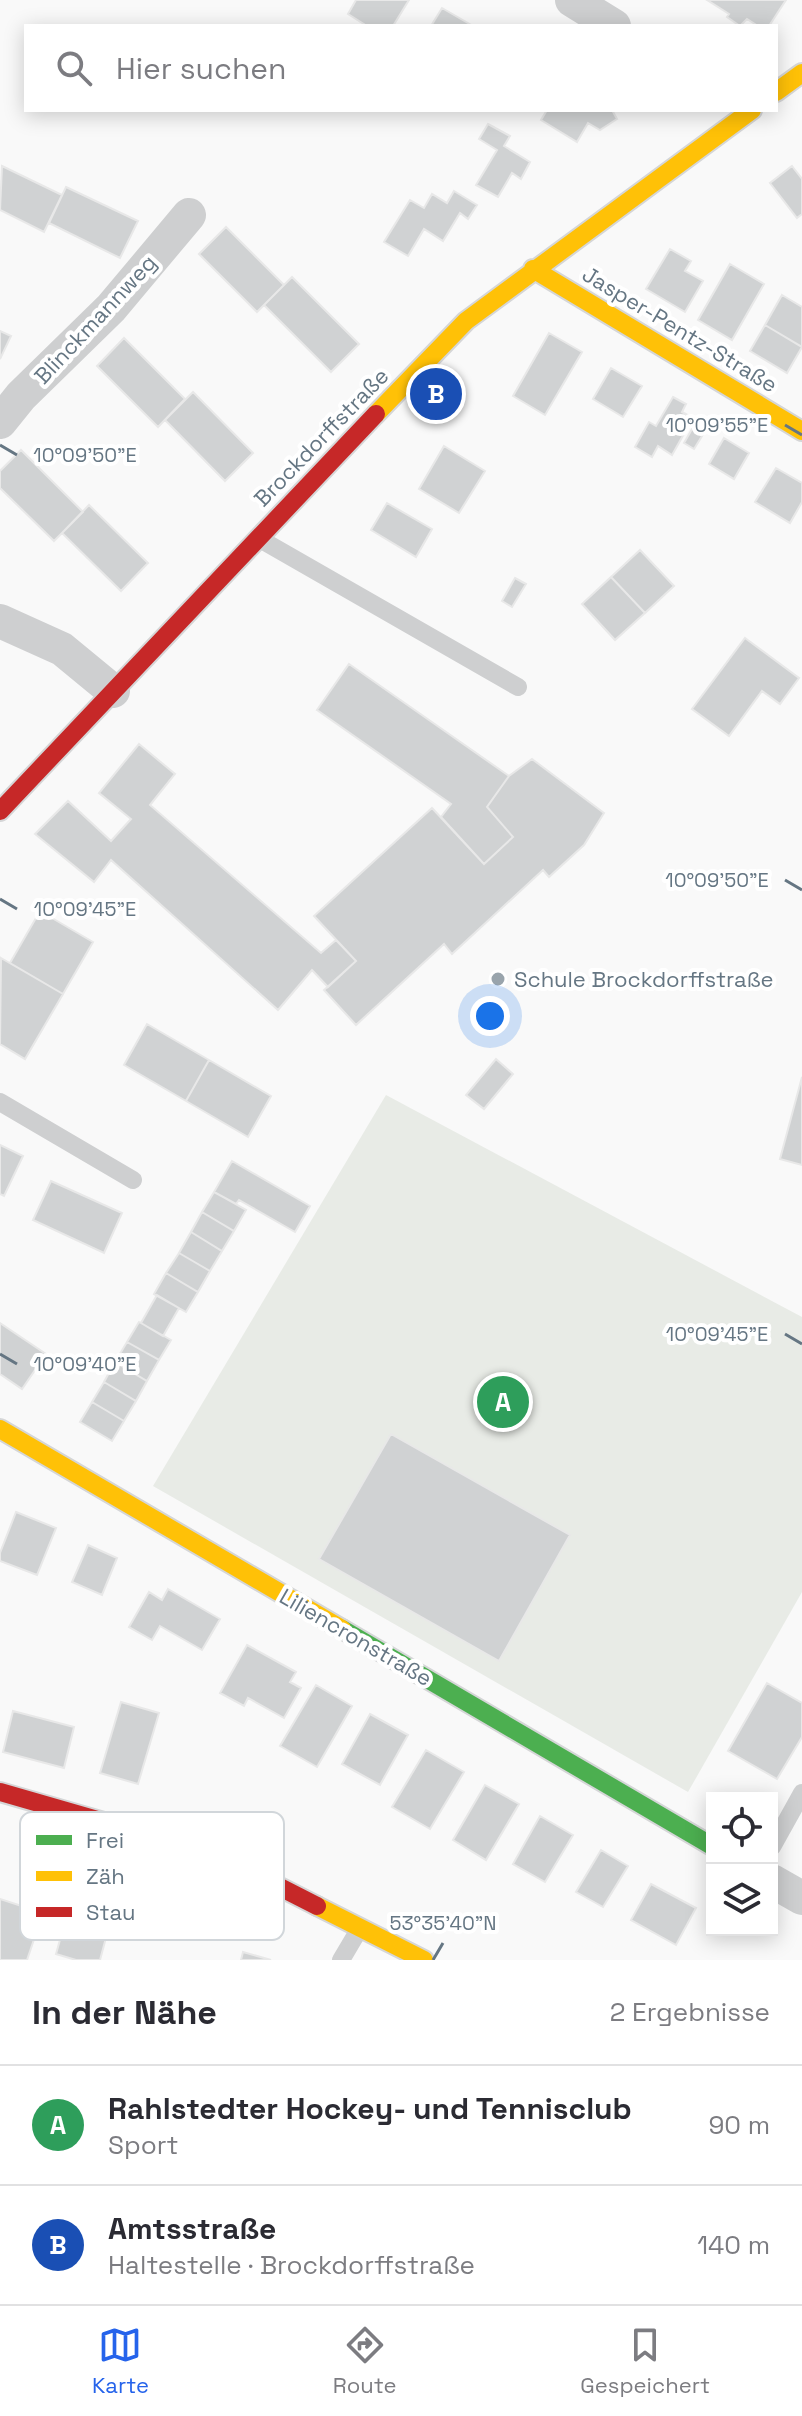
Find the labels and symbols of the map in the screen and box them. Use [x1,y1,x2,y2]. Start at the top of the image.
street label: Blinckmannweg [28,248,162,390]
street label: Jasper-Pentz-Straße [577,260,783,398]
street label: Brockdorffstraße [248,362,394,512]
pin: B [410,364,462,424]
text: 10°09'55"E [666,412,768,438]
text: 10°09'50"E [33,442,137,468]
text: 10°09'50"E [665,867,769,893]
text: 10°09'45"E [34,896,136,922]
place label: Schule Brockdorffstraße [514,965,773,993]
marker: Schule Brockdorffstraße [489,970,507,988]
your location [470,996,510,1036]
text: 10°09'45"E [666,1321,768,1347]
text: 10°09'40"E [33,1351,137,1377]
pin: A [477,1372,529,1432]
street label: Liliencronstraße [275,1582,437,1692]
legend [20,1812,284,1940]
text: Frei [86,1826,124,1854]
text: Zäh [86,1862,125,1890]
text: Stau [86,1898,135,1926]
text: 53°35'40"N [389,1910,497,1936]

